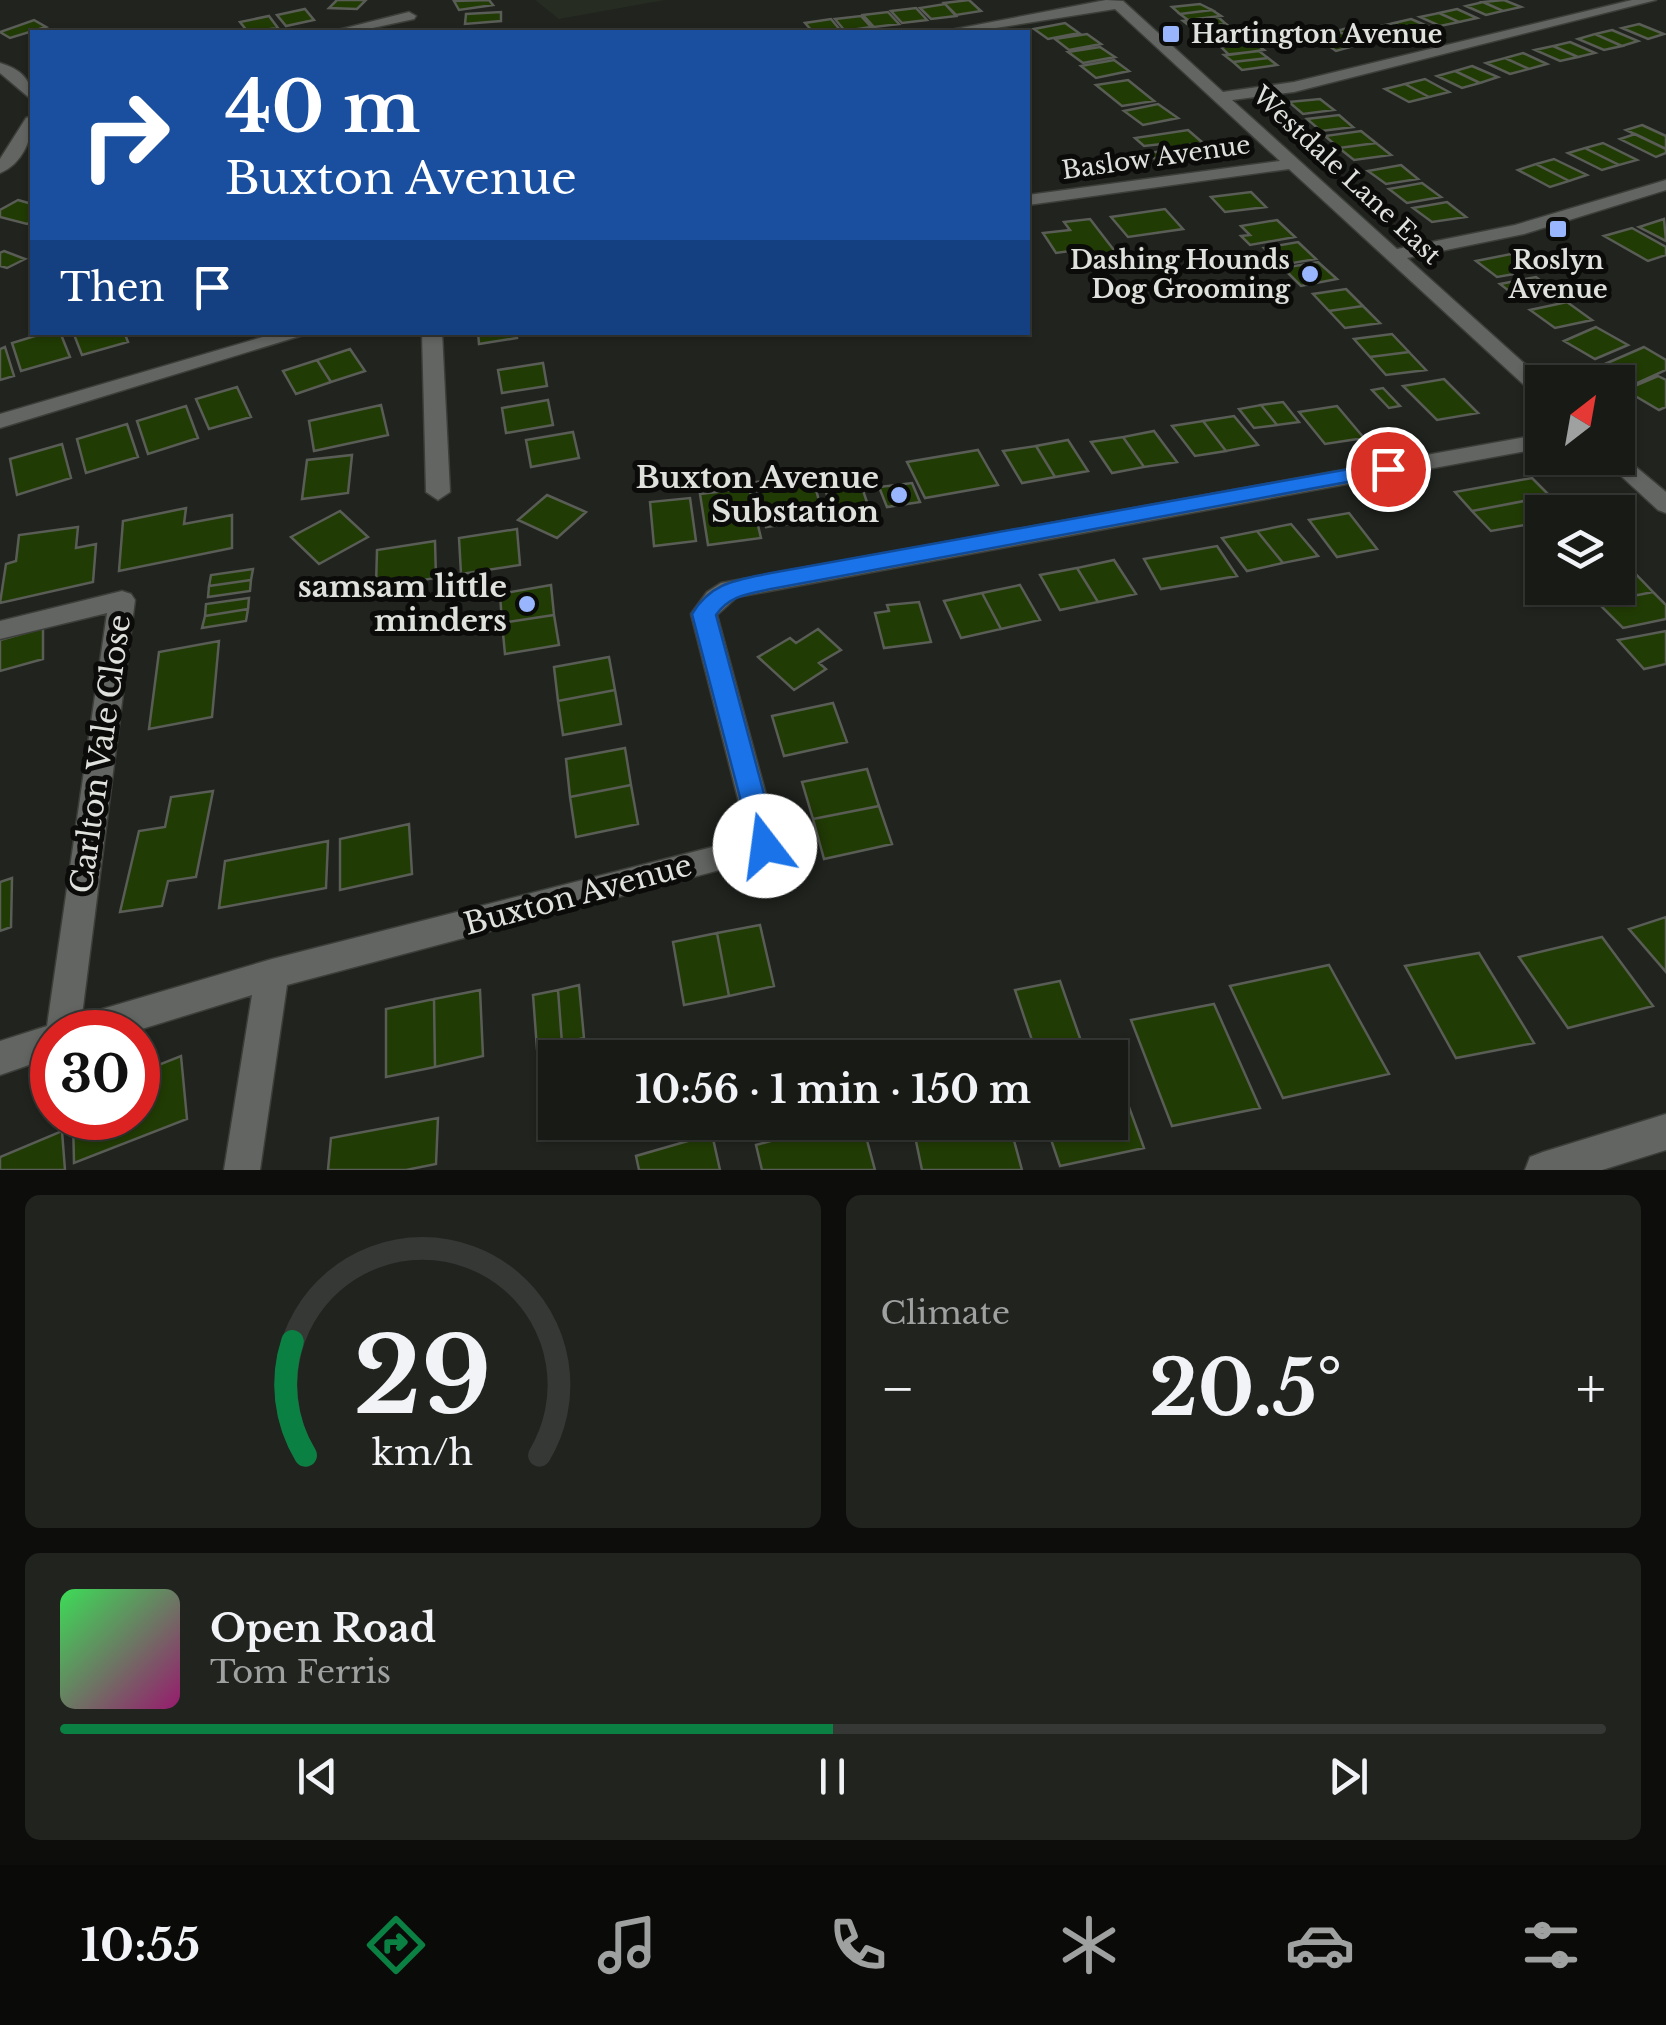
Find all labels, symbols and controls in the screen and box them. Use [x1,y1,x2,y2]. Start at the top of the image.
place label: Hartington Avenue [1191,19,1442,50]
marker: Hartington Avenue [1160,23,1182,45]
text: 40 m [225,64,420,151]
icon: right [60,70,190,200]
street label: Westdale Lane East [1245,79,1448,271]
street label: Baslow Avenue [1060,129,1252,186]
text: Buxton Avenue [225,150,577,206]
marker: Roslyn Avenue [1547,218,1569,240]
place label: Dashing Hounds Dog Grooming [1070,245,1291,305]
place label: Roslyn Avenue [1507,245,1608,305]
icon: arrive [185,260,240,315]
marker: Dashing Hounds Dog Grooming [1299,263,1321,285]
text: Then [60,264,165,311]
north arrow [1525,365,1635,475]
map controls [1525,365,1635,605]
pin [1346,427,1431,512]
icon: arrive [1361,442,1416,497]
place label: Buxton Avenue Substation [636,459,879,530]
marker: Buxton Avenue Substation [888,484,910,506]
button: layers [1525,495,1635,605]
place label: samsam little minders [298,568,507,639]
marker: samsam little minders [516,593,538,615]
street label: Carlton Vale Close [63,612,138,896]
position arrow [713,794,817,898]
street label: Buxton Avenue [460,846,696,943]
speed limit sign: 30 [30,1010,160,1140]
text: 10:56 · 1 min · 150 m [635,1066,1031,1113]
text: Climate [881,1293,1010,1333]
text: 29 [354,1312,492,1441]
text: 20.5° [1149,1342,1342,1435]
text: − [881,1355,915,1423]
text: + [1576,1355,1606,1423]
text: km/h [372,1430,473,1475]
text: Open Road [210,1605,436,1652]
text: Tom Ferris [210,1652,391,1692]
icon: previous [290,1749,345,1804]
icon: pause [805,1749,860,1804]
icon: next [1321,1749,1376,1804]
icon: directions [361,1910,431,1980]
icon: music [592,1910,662,1980]
icon: phone [823,1910,893,1980]
icon: climate [1054,1910,1124,1980]
icon: car [1285,1910,1355,1980]
icon: filters [1516,1910,1586,1980]
text: 10:55 [80,1917,200,1973]

